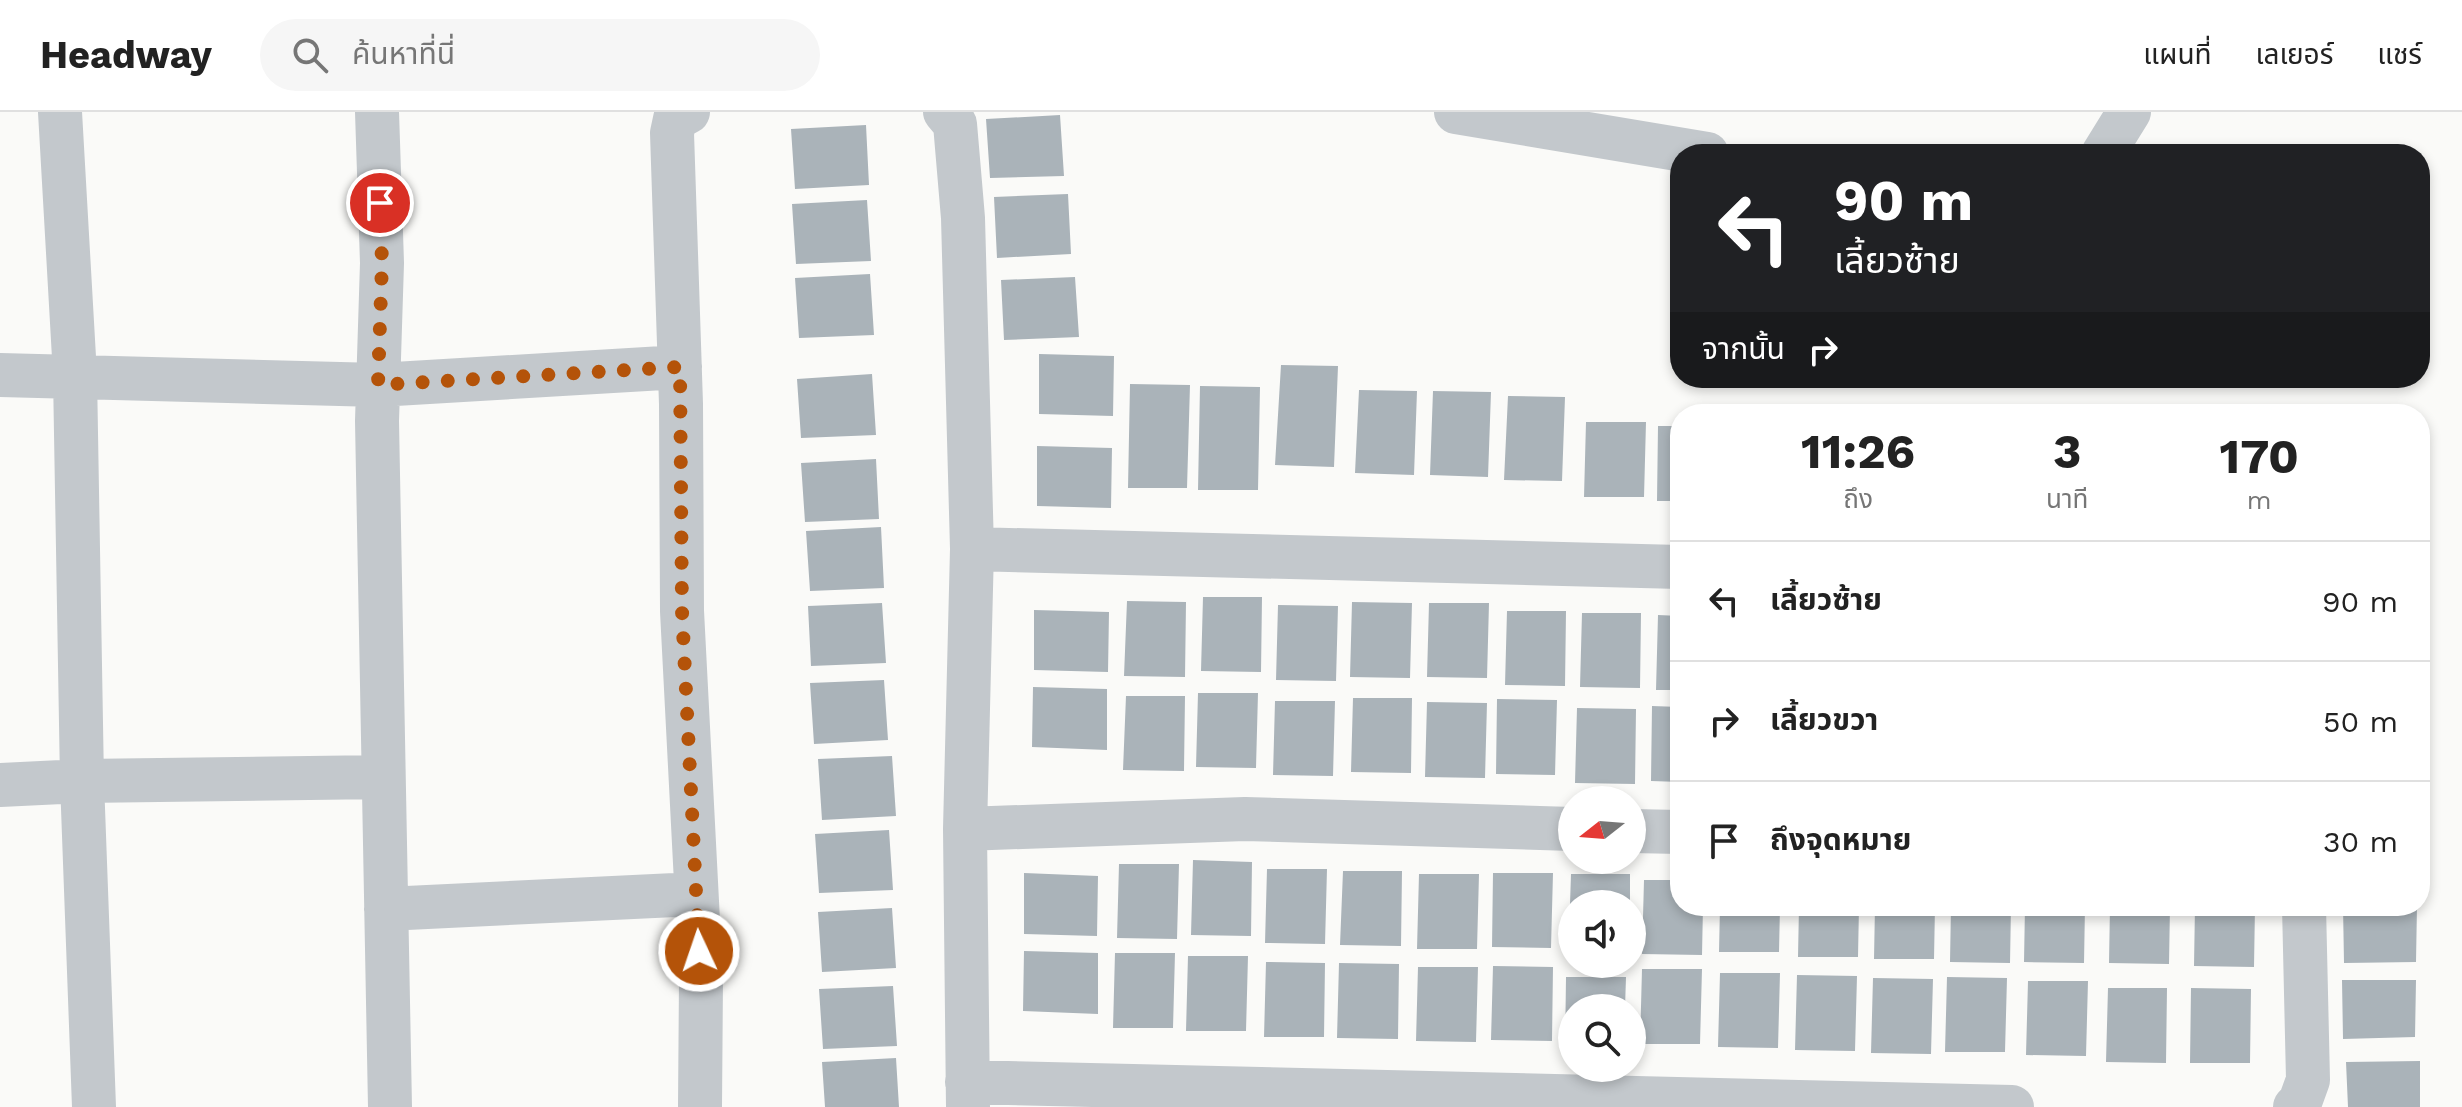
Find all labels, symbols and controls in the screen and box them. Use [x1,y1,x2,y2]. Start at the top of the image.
search box [260,19,820,91]
text: Headway [40,33,212,77]
icon: search [288,33,332,77]
text: ค้นหาที่นี่ [352,36,455,71]
text: แผนที่ [2143,38,2212,71]
text: เลเยอร์ [2256,38,2333,71]
text: แชร์ [2377,38,2422,71]
text: 90 m [1834,168,1973,234]
pin [346,169,414,237]
icon: left [1702,176,1806,280]
icon: arrive [358,181,402,225]
text: เลี้ยวซ้าย [1834,240,1960,282]
icon: right [1801,328,1845,372]
text: จากนั้น [1702,331,1785,366]
text: 11:26 [1801,423,1915,480]
text: 3 [2053,423,2081,480]
text: 170 [2219,428,2299,485]
text: ถึง [1843,484,1873,514]
text: นาที [2046,484,2088,514]
text: m [2247,485,2272,515]
icon: left [1702,579,1746,623]
text: เลี้ยวซ้าย [1770,582,1882,617]
text: 90 m [2322,584,2398,619]
icon: right [1702,699,1746,743]
text: เลี้ยวขวา [1770,702,1878,737]
text: 50 m [2323,704,2398,739]
north arrow [1558,786,1646,874]
map controls [1558,786,1646,1082]
icon: arrive [1702,819,1746,863]
text: ถึงจุดหมาย [1770,822,1911,857]
text: 30 m [2323,824,2398,859]
button: sound [1558,890,1646,978]
position arrow [657,909,741,993]
button: search [1558,994,1646,1082]

